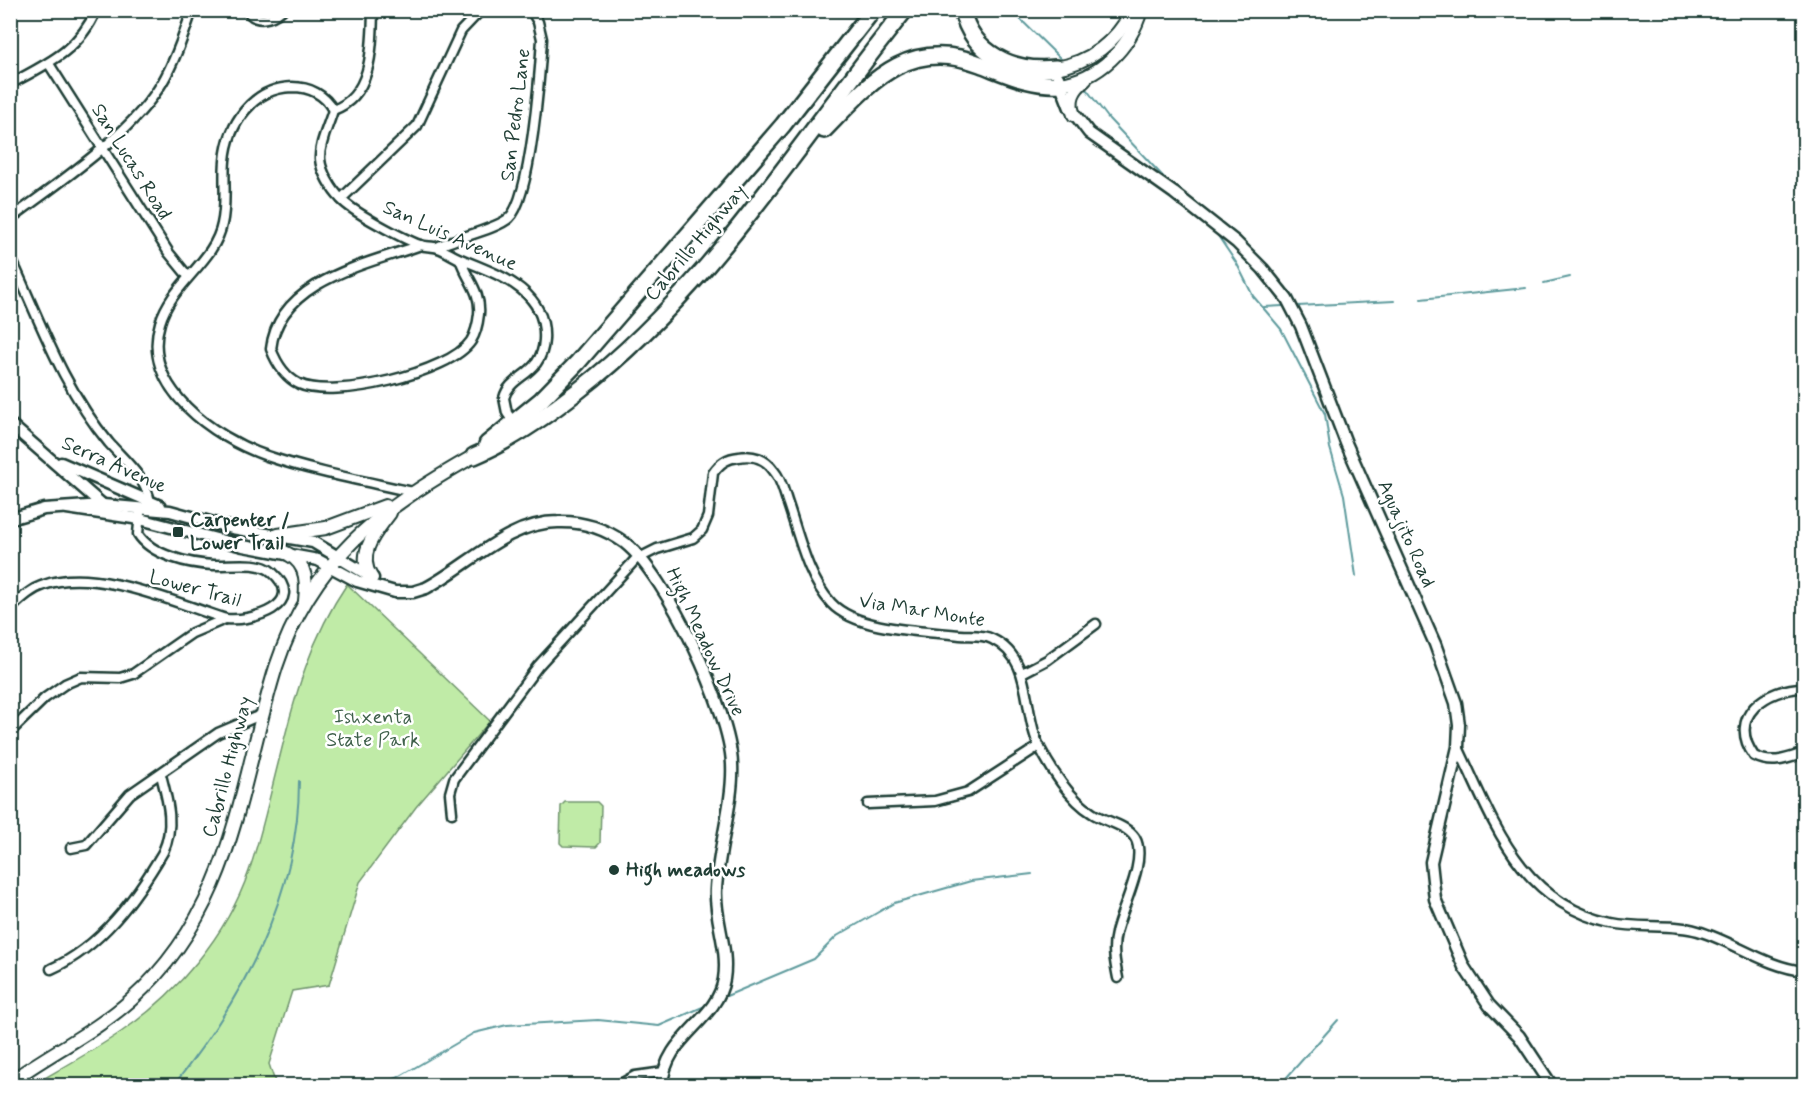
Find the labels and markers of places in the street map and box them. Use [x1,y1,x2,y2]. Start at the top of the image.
place label: Carpenter / Lower Trail [190,507,290,557]
marker: Carpenter / Lower Trail [171,525,185,539]
place label: High meadows [626,857,745,886]
marker: High meadows [607,863,621,877]

